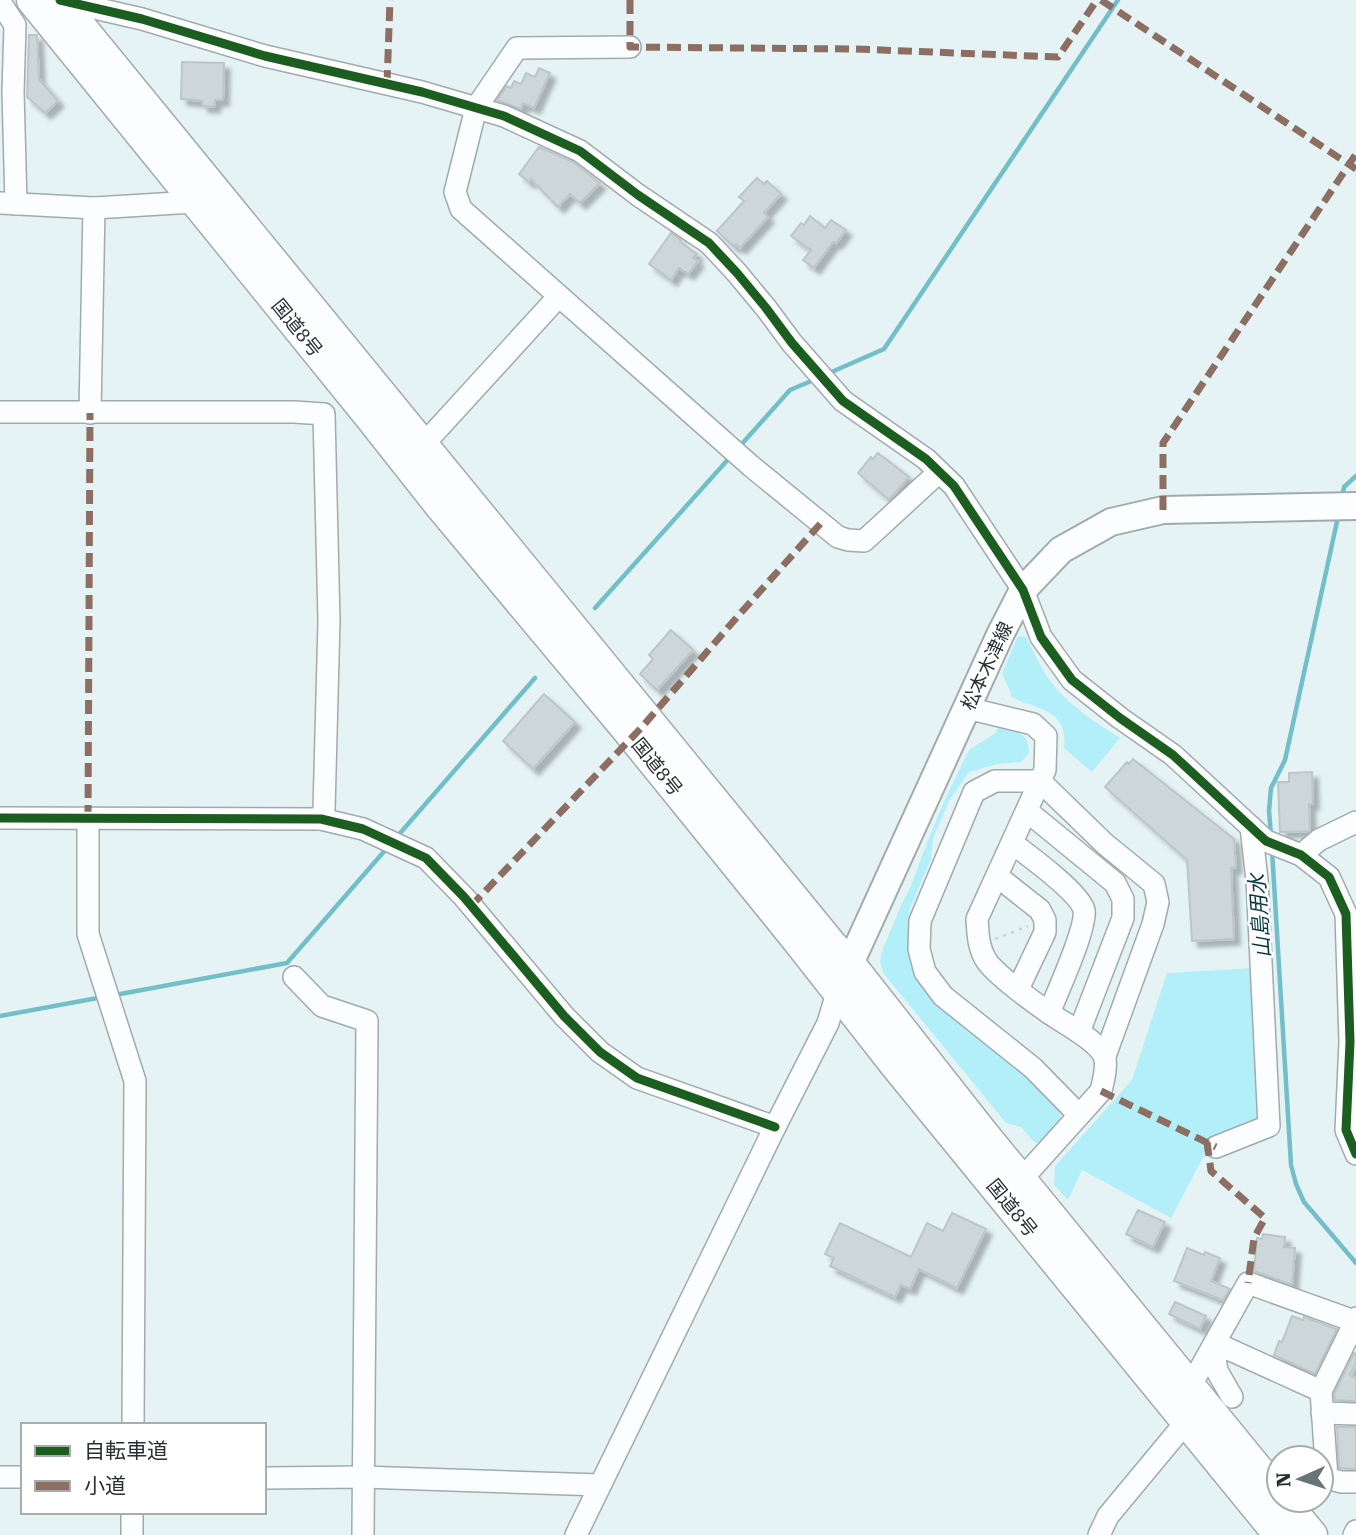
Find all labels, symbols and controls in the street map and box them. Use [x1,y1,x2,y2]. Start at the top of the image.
street label: 国道8号 [267,294,327,362]
street label: 松本木津線 [956,618,1018,714]
street label: 国道8号 [627,733,687,801]
water label: 山島用水 [1245,871,1275,959]
street label: 国道8号 [982,1174,1042,1242]
legend [21,1423,266,1514]
text: 自転車道 [84,1439,168,1463]
north arrow [1265,1444,1335,1514]
text: N [1272,1472,1295,1488]
text: 小道 [84,1474,126,1498]

